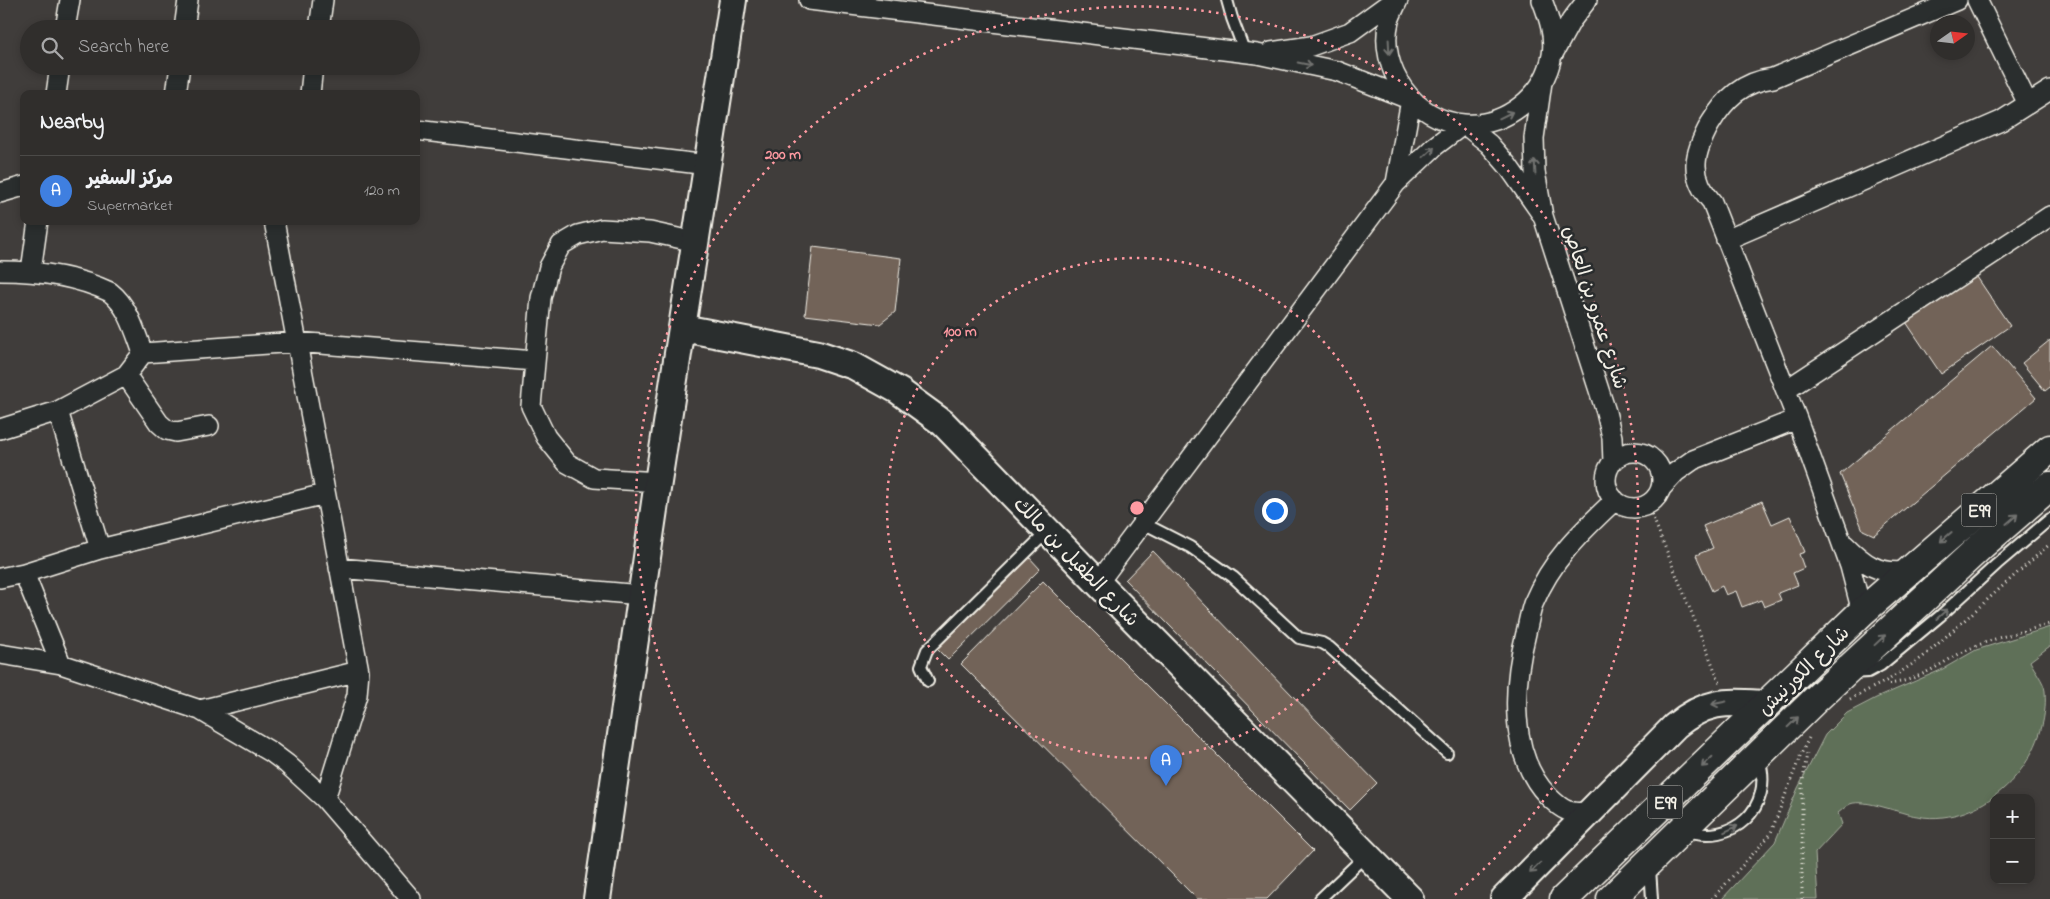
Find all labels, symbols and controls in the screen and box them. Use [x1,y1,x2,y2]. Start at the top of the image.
north arrow [1930,15,1975,60]
search box [20,20,420,75]
icon: search [38,34,66,62]
text: Search here [78,34,169,61]
one-way arrow [1384,38,1393,54]
one-way arrow [1296,60,1312,70]
text: Nearby [40,108,104,138]
one-way arrow [1499,109,1514,119]
text: 200 m [764,144,801,166]
one-way arrow [1422,146,1435,158]
one-way arrow [1531,160,1540,176]
text: مركز السفير [87,166,173,193]
text: A [51,179,61,203]
text: 120 m [364,179,400,203]
text: Supermarket [87,194,173,218]
street label: شارع عمرو بن العاص [1553,222,1634,393]
text: 100 m [943,321,977,343]
street label: شارع الطفيل بن مالك [1005,491,1145,634]
road number: E99 [1962,494,1996,526]
your location [1262,498,1288,524]
centre of rings [1128,499,1146,517]
one-way arrow [2006,513,2019,524]
one-way arrow [1940,532,1953,543]
one-way arrow [1936,608,1949,620]
street label: شارع الكورنيش [1752,620,1857,723]
one-way arrow [1873,634,1886,646]
one-way arrow [1711,699,1727,709]
one-way arrow [1786,716,1799,728]
pin: A [1150,745,1182,786]
one-way arrow [1700,756,1713,768]
road number: E99 [1648,786,1682,819]
map controls [1990,794,2035,884]
button: + [1990,794,2035,839]
one-way arrow [1723,823,1738,833]
button: − [1990,839,2035,884]
one-way arrow [1528,862,1541,874]

